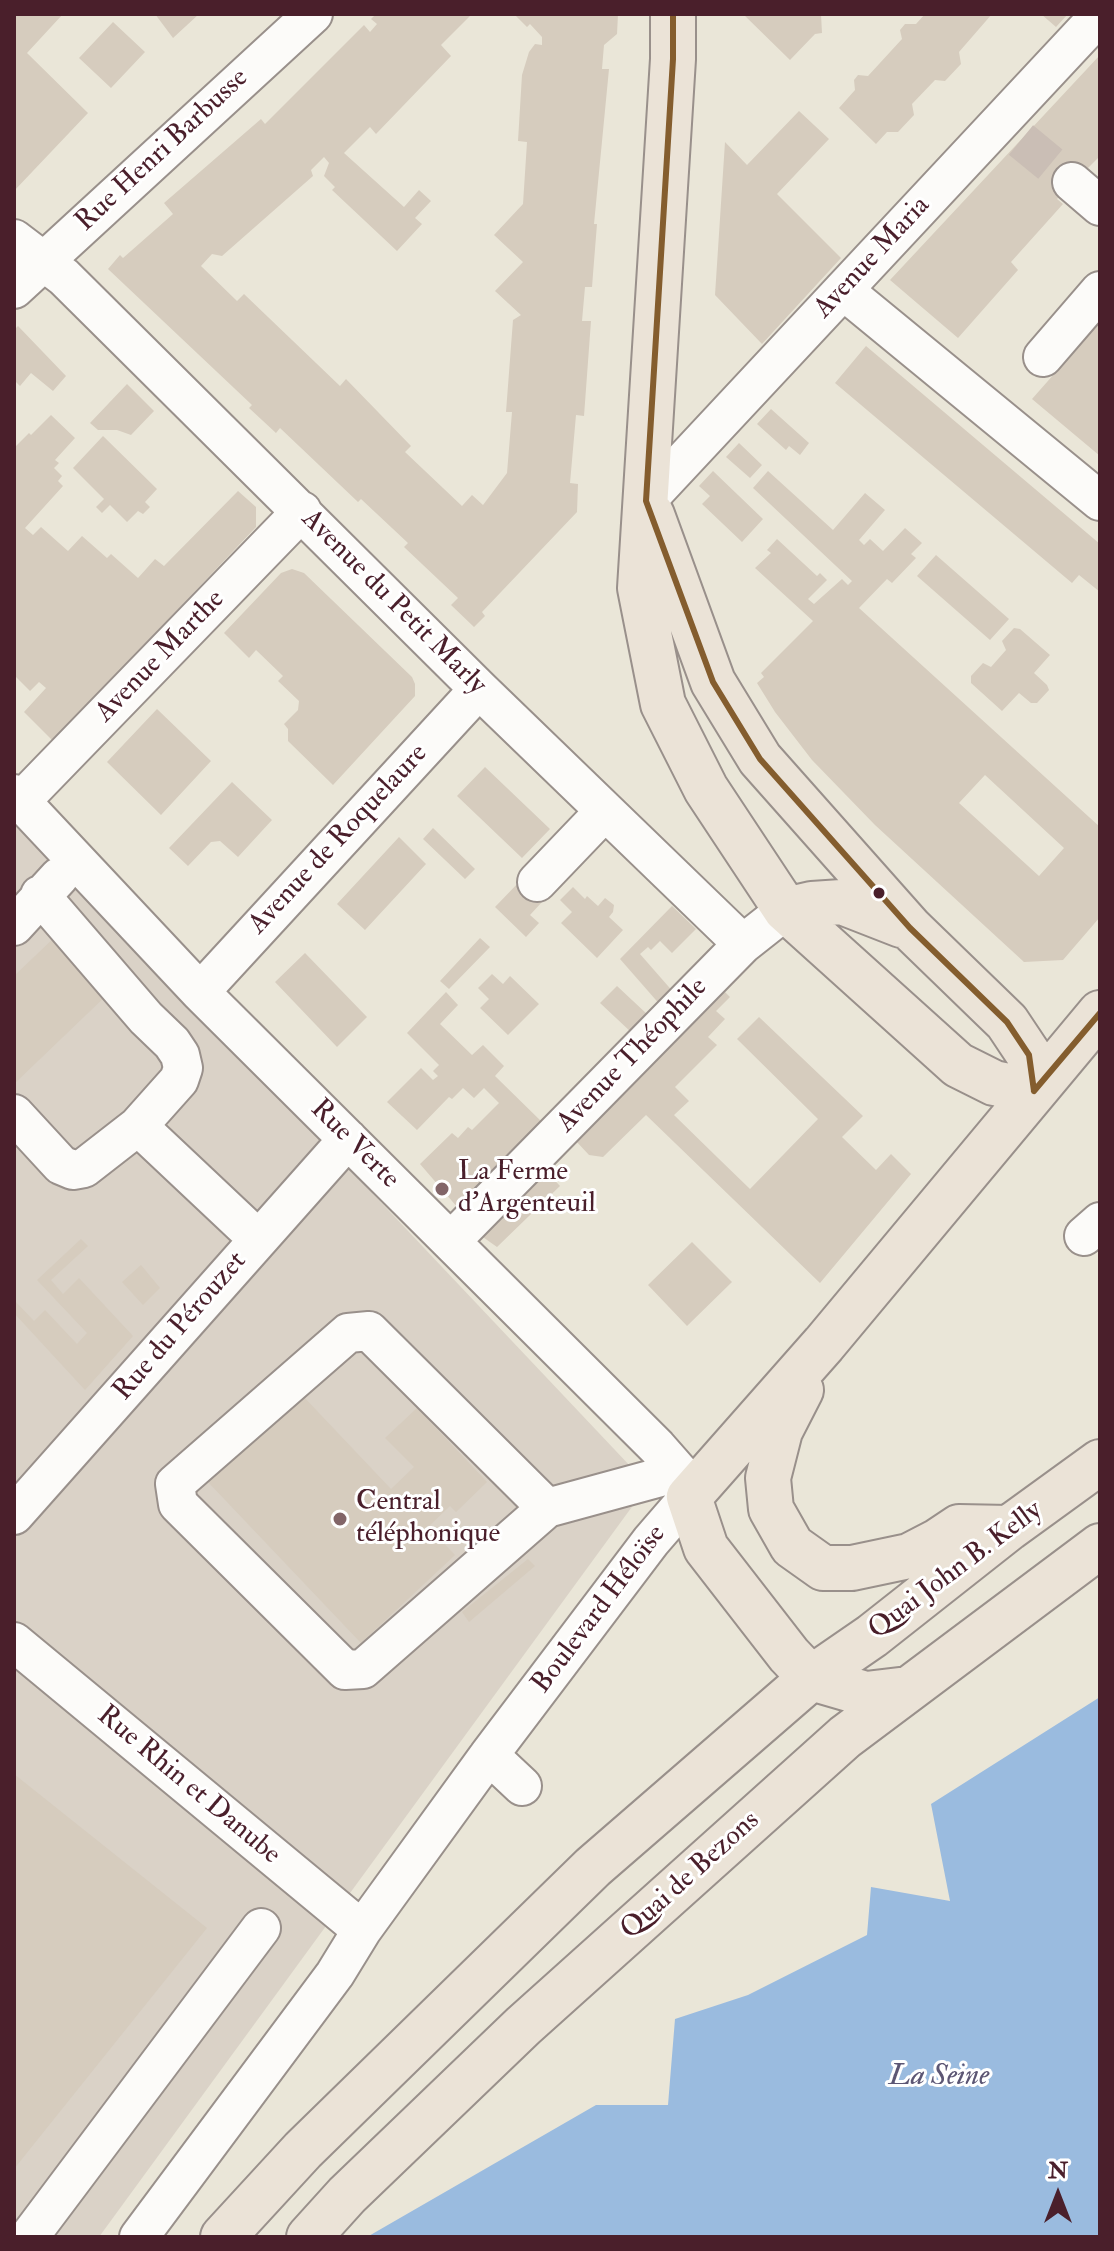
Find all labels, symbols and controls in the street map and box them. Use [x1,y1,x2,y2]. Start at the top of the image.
street label: Rue Henri Barbusse [70,62,256,240]
street label: Avenue Maria [808,190,938,326]
street label: Avenue du Petit Marly [293,503,493,703]
street label: Avenue Marthe [89,584,233,730]
street label: Avenue de Roquelaure [242,738,436,942]
unlabelled marker [871,885,887,901]
street label: Avenue Théophile [551,971,715,1141]
street label: Rue Verte [302,1093,406,1197]
place label: La Ferme d'Argenteuil [458,1156,596,1222]
marker: La Ferme d'Argenteuil [433,1180,451,1198]
street label: Rue du Pérouzet [107,1246,255,1408]
place label: Central téléphonique [356,1486,500,1552]
street label: Quai John B. Kelly [862,1495,1050,1647]
marker: Central téléphonique [331,1510,349,1528]
street label: Boulevard Héloïse [526,1519,674,1701]
street label: Rue Rhin et Danube [89,1699,287,1873]
street label: Quai de Bezons [615,1805,767,1947]
water label: La Seine [889,2060,989,2096]
north arrow [1018,2155,1098,2235]
text: N [1048,2157,1068,2185]

